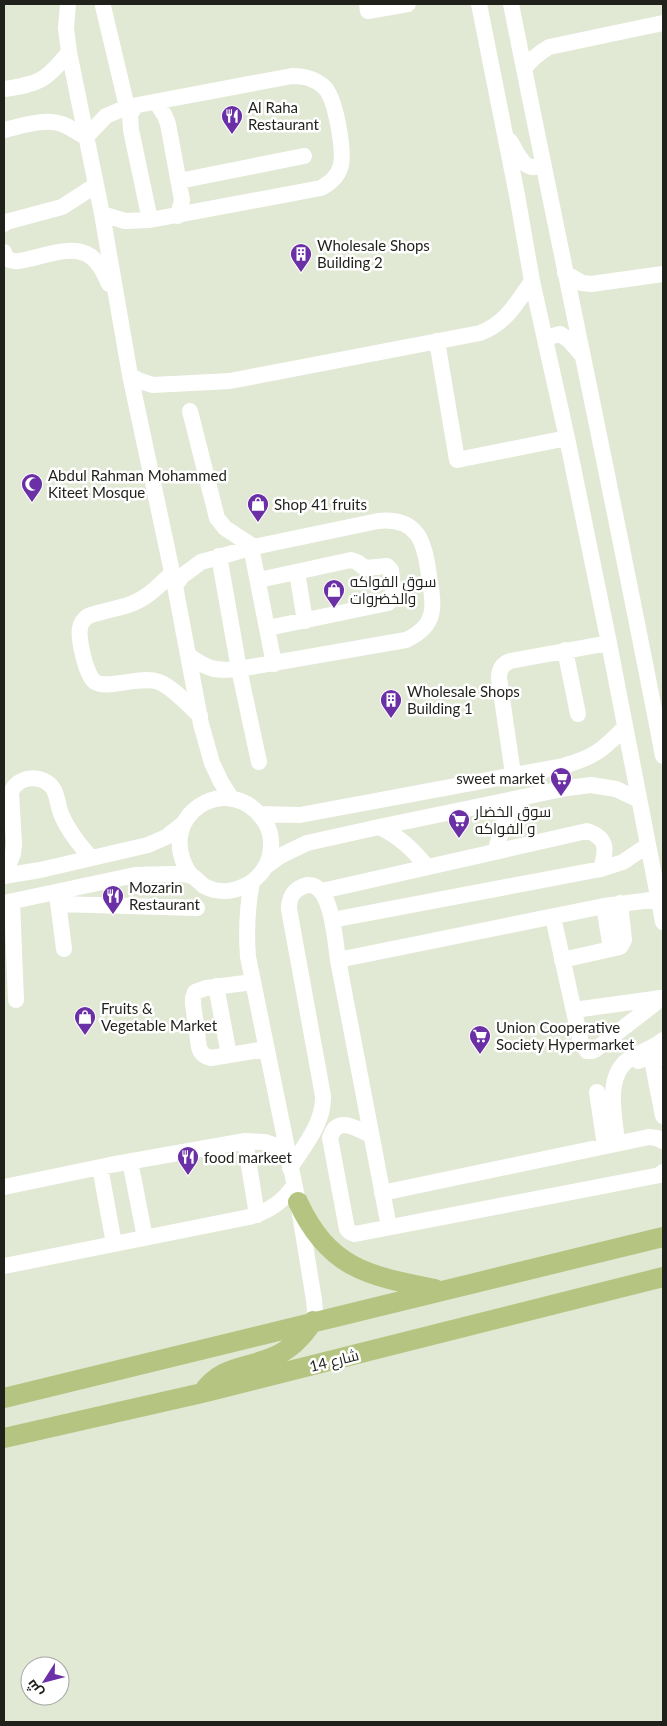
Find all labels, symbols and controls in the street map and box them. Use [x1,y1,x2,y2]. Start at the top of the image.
place label: Al Raha Restaurant [248,98,320,133]
restaurant icon: Al Raha Restaurant [220,104,244,135]
place label: Wholesale Shops Building 2 [317,236,430,271]
building icon: Wholesale Shops Building 2 [289,242,313,273]
place label: Abdul Rahman Mohammed Kiteet Mosque [48,466,227,501]
mosque icon: Abdul Rahman Mohammed Kiteet Mosque [20,472,44,503]
shop icon: Shop 41 fruits [246,492,270,523]
place label: Shop 41 fruits [274,495,367,513]
place label: سوق الفواكه والخضروات [350,572,436,608]
shop icon: سوق الفواكه والخضروات [322,578,346,609]
place label: Wholesale Shops Building 1 [407,682,520,717]
building icon: Wholesale Shops Building 1 [379,688,403,719]
supermarket icon: sweet market [549,766,573,797]
place label: sweet market [456,769,546,787]
place label: سوق الخضار و الفواكه [474,802,551,838]
supermarket icon: سوق الخضار و الفواكه [447,808,471,839]
place label: Mozarin Restaurant [129,878,201,913]
restaurant icon: Mozarin Restaurant [101,884,125,915]
place label: Fruits & Vegetable Market [101,999,218,1034]
shop icon: Fruits & Vegetable Market [73,1005,97,1036]
place label: Union Cooperative Society Hypermarket [496,1018,635,1053]
supermarket icon: Union Cooperative Society Hypermarket [468,1024,492,1055]
restaurant icon: food markeet [176,1145,200,1176]
place label: food markeet [204,1148,292,1166]
street label: شارع 14 [307,1345,361,1378]
north arrow [20,1656,70,1706]
text: ش [22,1676,47,1701]

